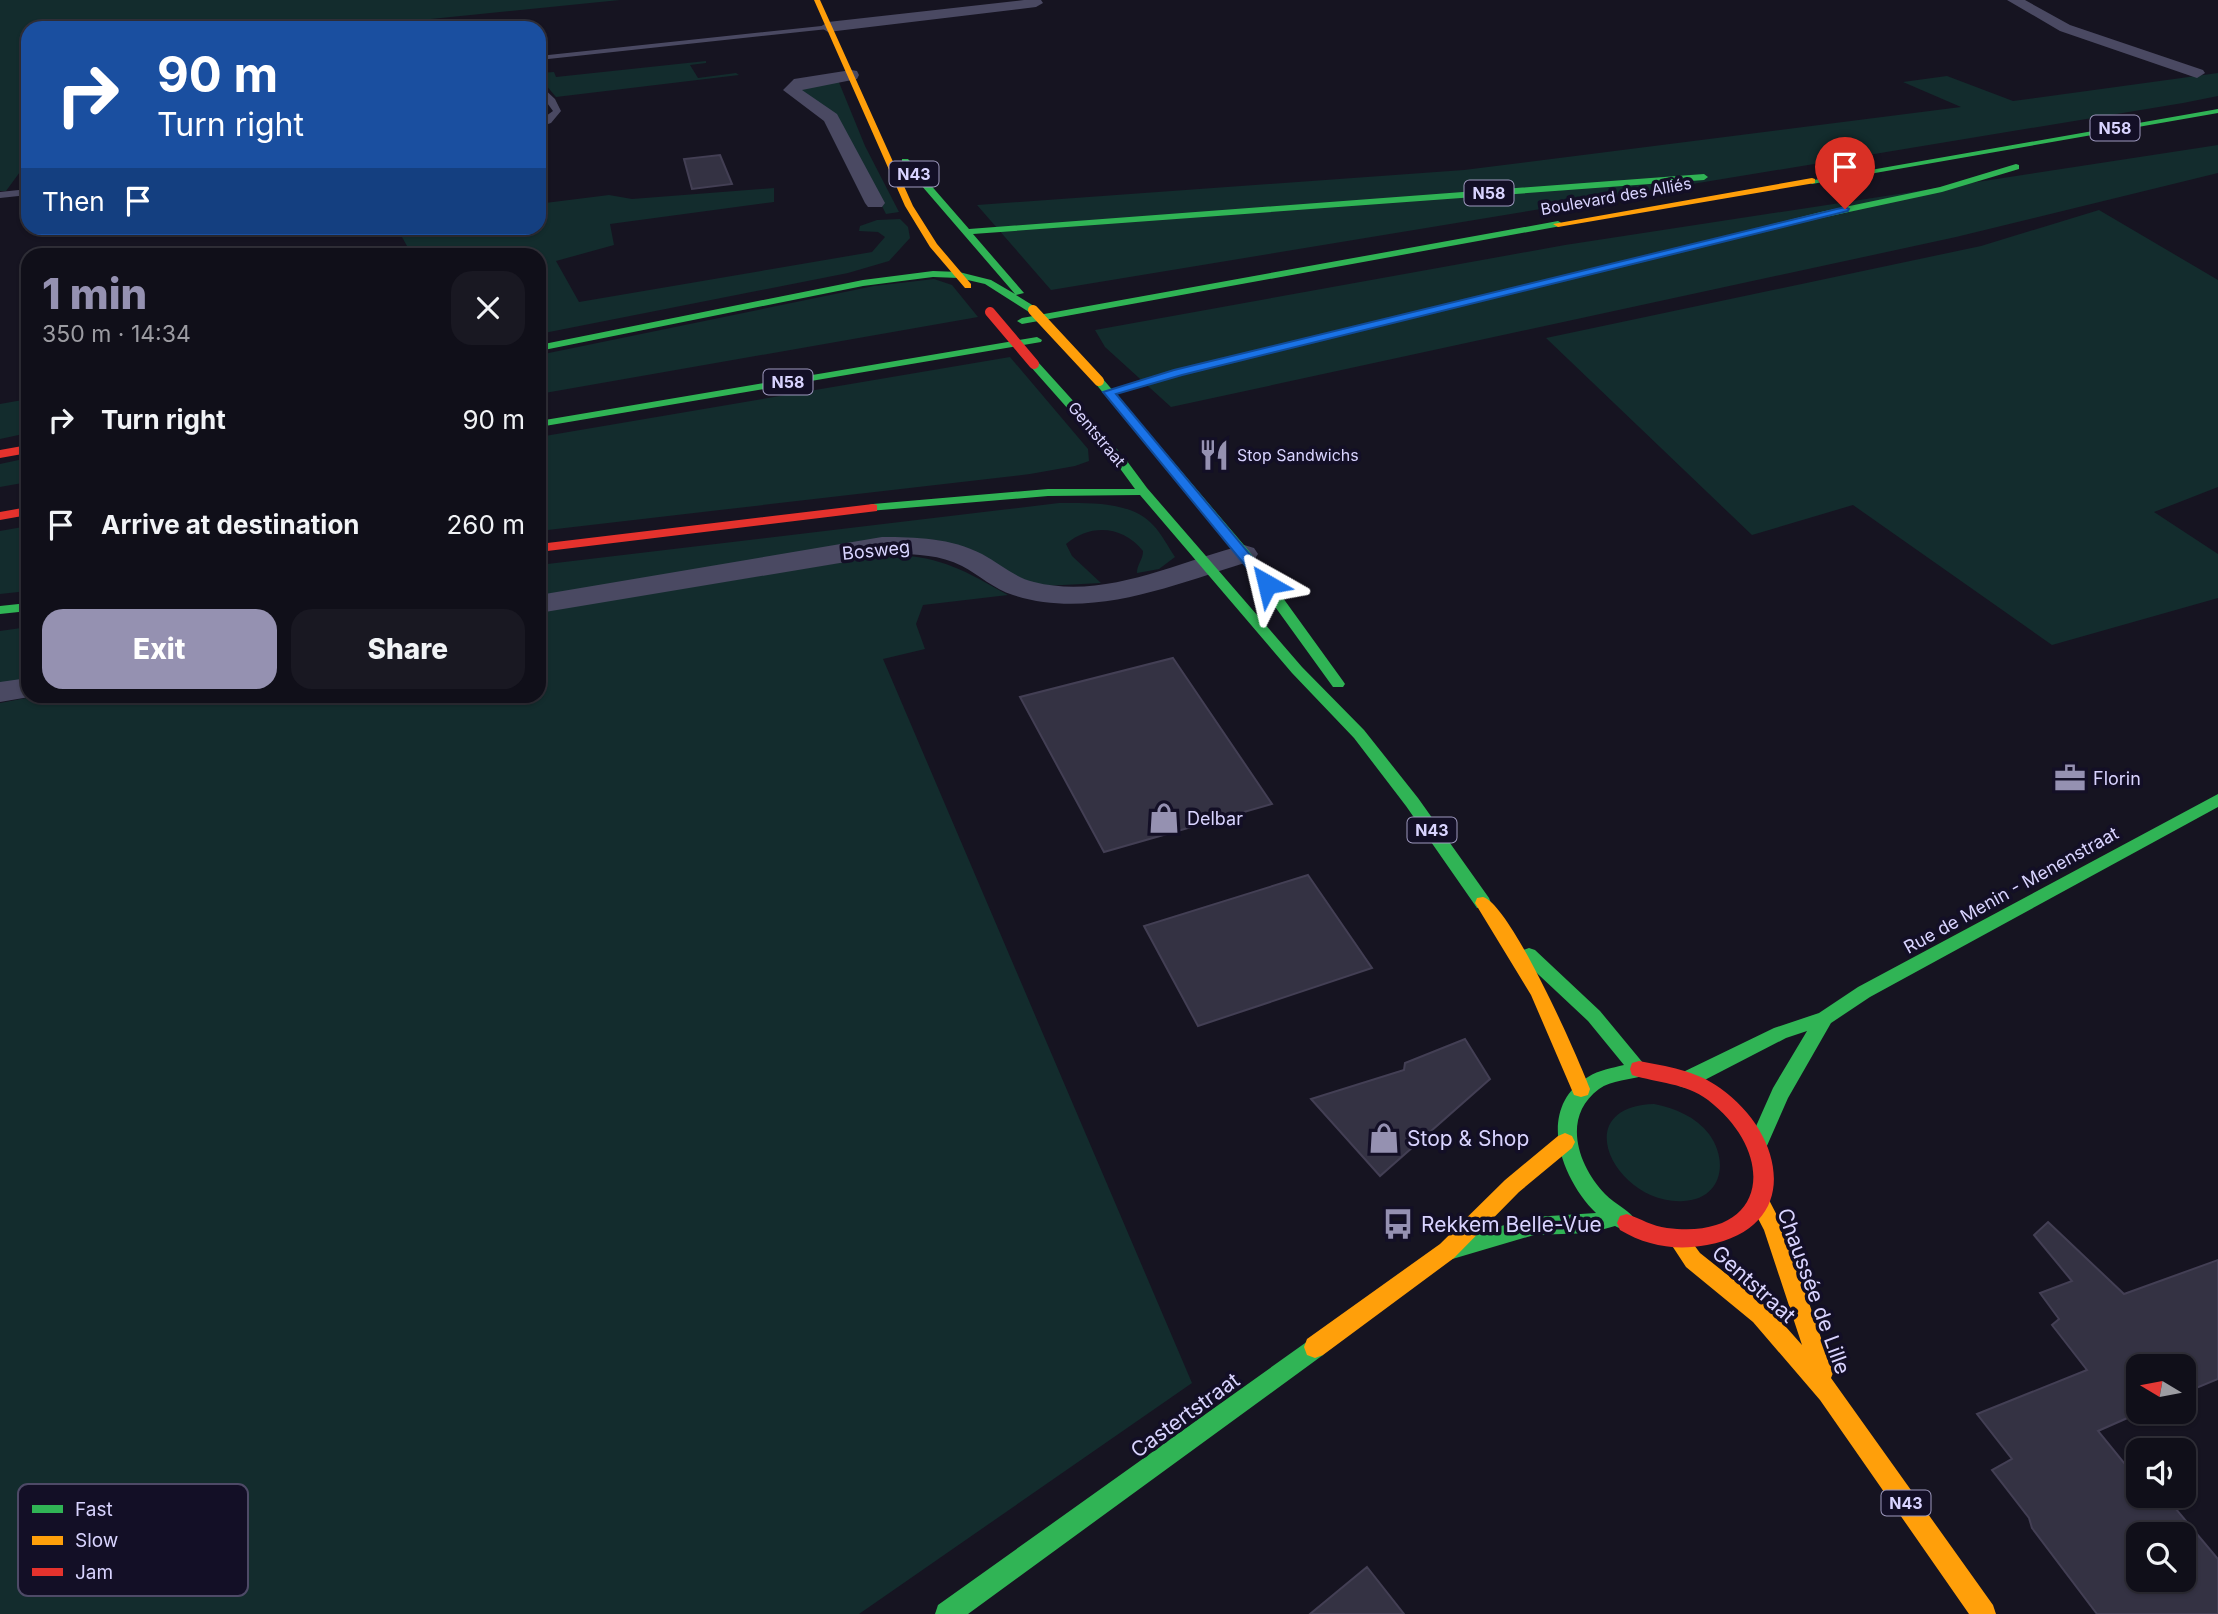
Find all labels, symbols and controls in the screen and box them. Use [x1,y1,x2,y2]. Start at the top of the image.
text: 90 m [157,45,278,104]
icon: right [42,49,133,140]
text: Turn right [157,105,304,144]
road number: N58 [2090,116,2140,140]
pin [1815,137,1875,209]
icon: arrive [1826,148,1864,186]
road number: N43 [890,162,939,186]
street label: Boulevard des Alliés [1539,173,1693,219]
road number: N58 [1464,181,1514,206]
icon: arrive [119,182,157,220]
text: Then [42,186,105,217]
text: 1 min [42,268,147,319]
button: close [451,271,525,345]
text: 350 m · 14:34 [42,320,191,348]
road number: N58 [764,370,812,394]
street label: Gentstraat [1064,397,1130,471]
icon: right [42,401,80,439]
text: Turn right [101,404,226,435]
text: 90 m [462,404,525,435]
restaurant icon: Stop Sandwichs [1197,438,1231,472]
place label: Stop Sandwichs [1237,445,1359,465]
icon: arrive [42,506,80,544]
text: Arrive at destination [101,509,360,540]
text: 260 m [447,509,525,540]
street label: Bosweg [841,536,911,564]
position arrow [1230,547,1304,621]
button: Exit [42,609,277,689]
button: Share [291,609,525,689]
office icon: Florin [2053,761,2087,795]
place label: Florin [2093,768,2141,789]
shop icon: Delbar [1147,801,1181,835]
place label: Delbar [1187,808,1243,829]
road number: N43 [1408,818,1456,842]
street label: Rue de Menin - Menenstraat [1900,822,2122,958]
shop icon: Stop & Shop [1367,1121,1401,1155]
place label: Stop & Shop [1407,1126,1529,1151]
street label: Chaussée de Lille [1772,1205,1856,1377]
bus stop icon: Rekkem Belle-Vue [1381,1207,1415,1241]
place label: Rekkem Belle-Vue [1421,1212,1602,1237]
street label: Gentstraat [1707,1240,1801,1328]
north arrow [2126,1354,2196,1424]
map controls [2126,1354,2196,1592]
street label: Castertstraat [1126,1367,1244,1463]
button: sound [2126,1438,2196,1508]
legend [18,1484,248,1596]
road number: N43 [1882,1490,1930,1516]
text: Fast [75,1498,113,1521]
button: search [2126,1522,2196,1592]
text: Slow [75,1529,118,1552]
text: Jam [75,1561,113,1584]

